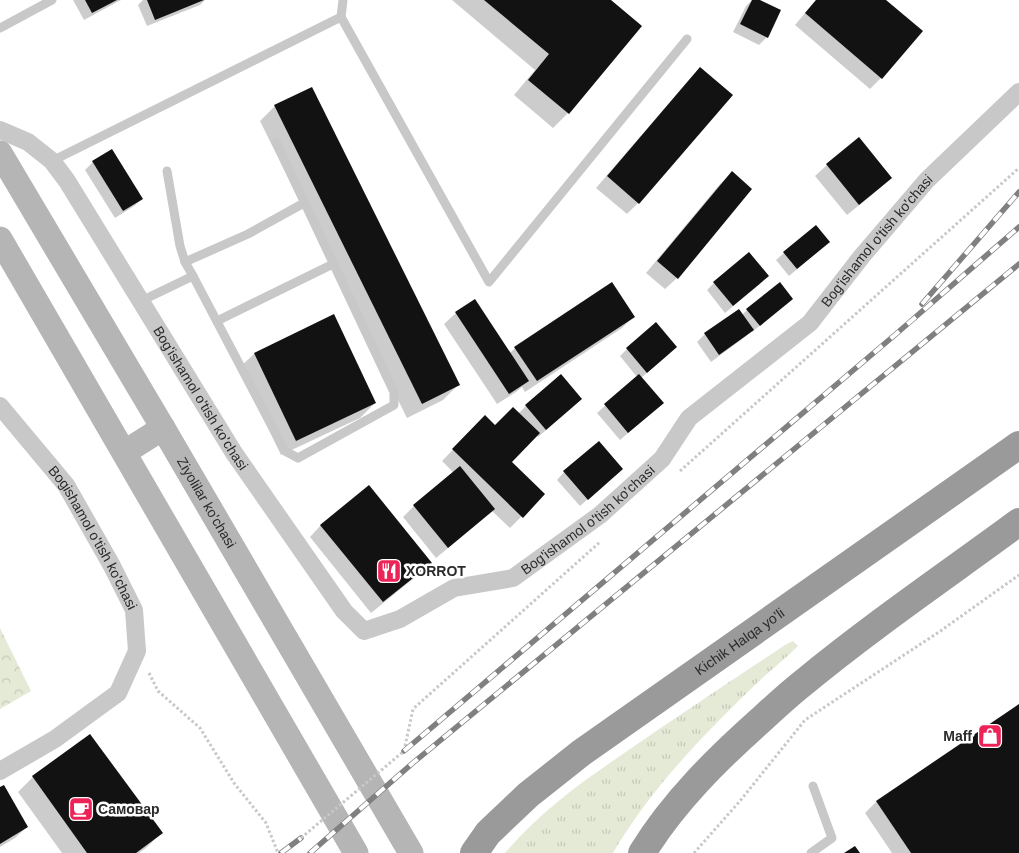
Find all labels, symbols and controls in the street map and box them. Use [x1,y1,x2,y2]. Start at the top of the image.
street label: Bog'ishamol o'tish ko'chasi [818,171,936,310]
street label: Bog'ishamol o'tish ko'chasi [150,323,251,473]
street label: Ziyolilar ko'chasi [174,454,239,551]
street label: Bogishamol o'tish ko'chasi [45,462,140,612]
street label: Bog'ishamol o'tish ko'chasi [518,462,658,578]
restaurant icon: XORROT [376,558,402,584]
place label: XORROT [406,563,466,579]
street label: Kichik Halqa yo'li [692,605,787,678]
shop icon: Maff [977,723,1003,749]
place label: Maff [943,728,972,744]
cafe icon: Самовар [68,796,94,822]
place label: Самовар [98,801,160,817]

